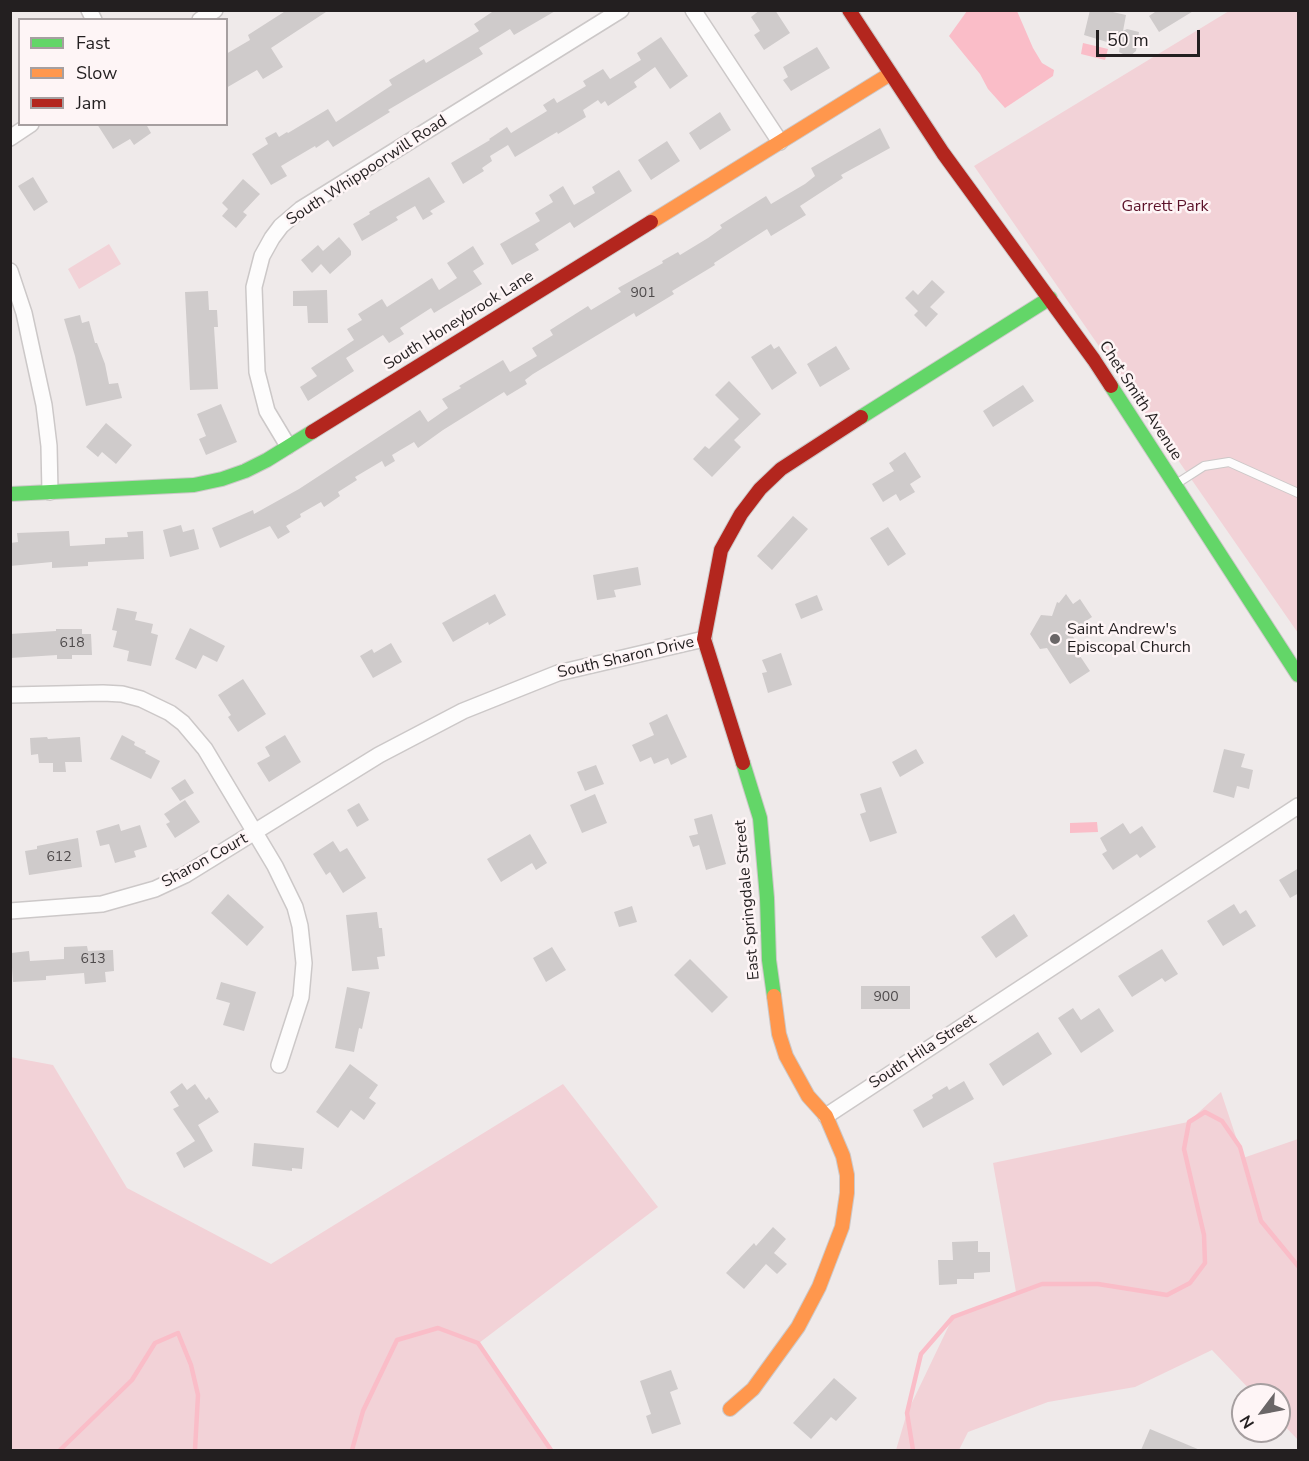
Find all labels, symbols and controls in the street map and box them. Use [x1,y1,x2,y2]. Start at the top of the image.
legend [18,18,228,126]
scale bar [1099,18,1202,56]
text: 50 m [1107,28,1149,52]
text: Fast [76,31,110,55]
text: Slow [76,61,117,85]
text: Jam [76,91,107,115]
street label: South Whippoorwill Road [283,112,451,230]
park label: Garrett Park [1121,197,1209,217]
street label: South Honeybrook Lane [381,267,537,375]
house number: 901 [630,286,656,302]
street label: Chet Smith Avenue [1094,338,1186,464]
place label: Saint Andrew's Episcopal Church [1067,620,1191,658]
marker: Saint Andrew's Episcopal Church [1048,632,1062,646]
street label: South Sharon Drive [556,633,696,683]
house number: 618 [59,636,85,652]
street label: East Springdale Street [731,819,765,981]
street label: Sharon Court [159,830,251,892]
house number: 612 [46,850,72,866]
house number: 613 [80,952,106,968]
house number: 900 [873,990,899,1006]
street label: South Hila Street [866,1010,980,1094]
north arrow [1231,1383,1291,1443]
text: N [1235,1411,1260,1432]

